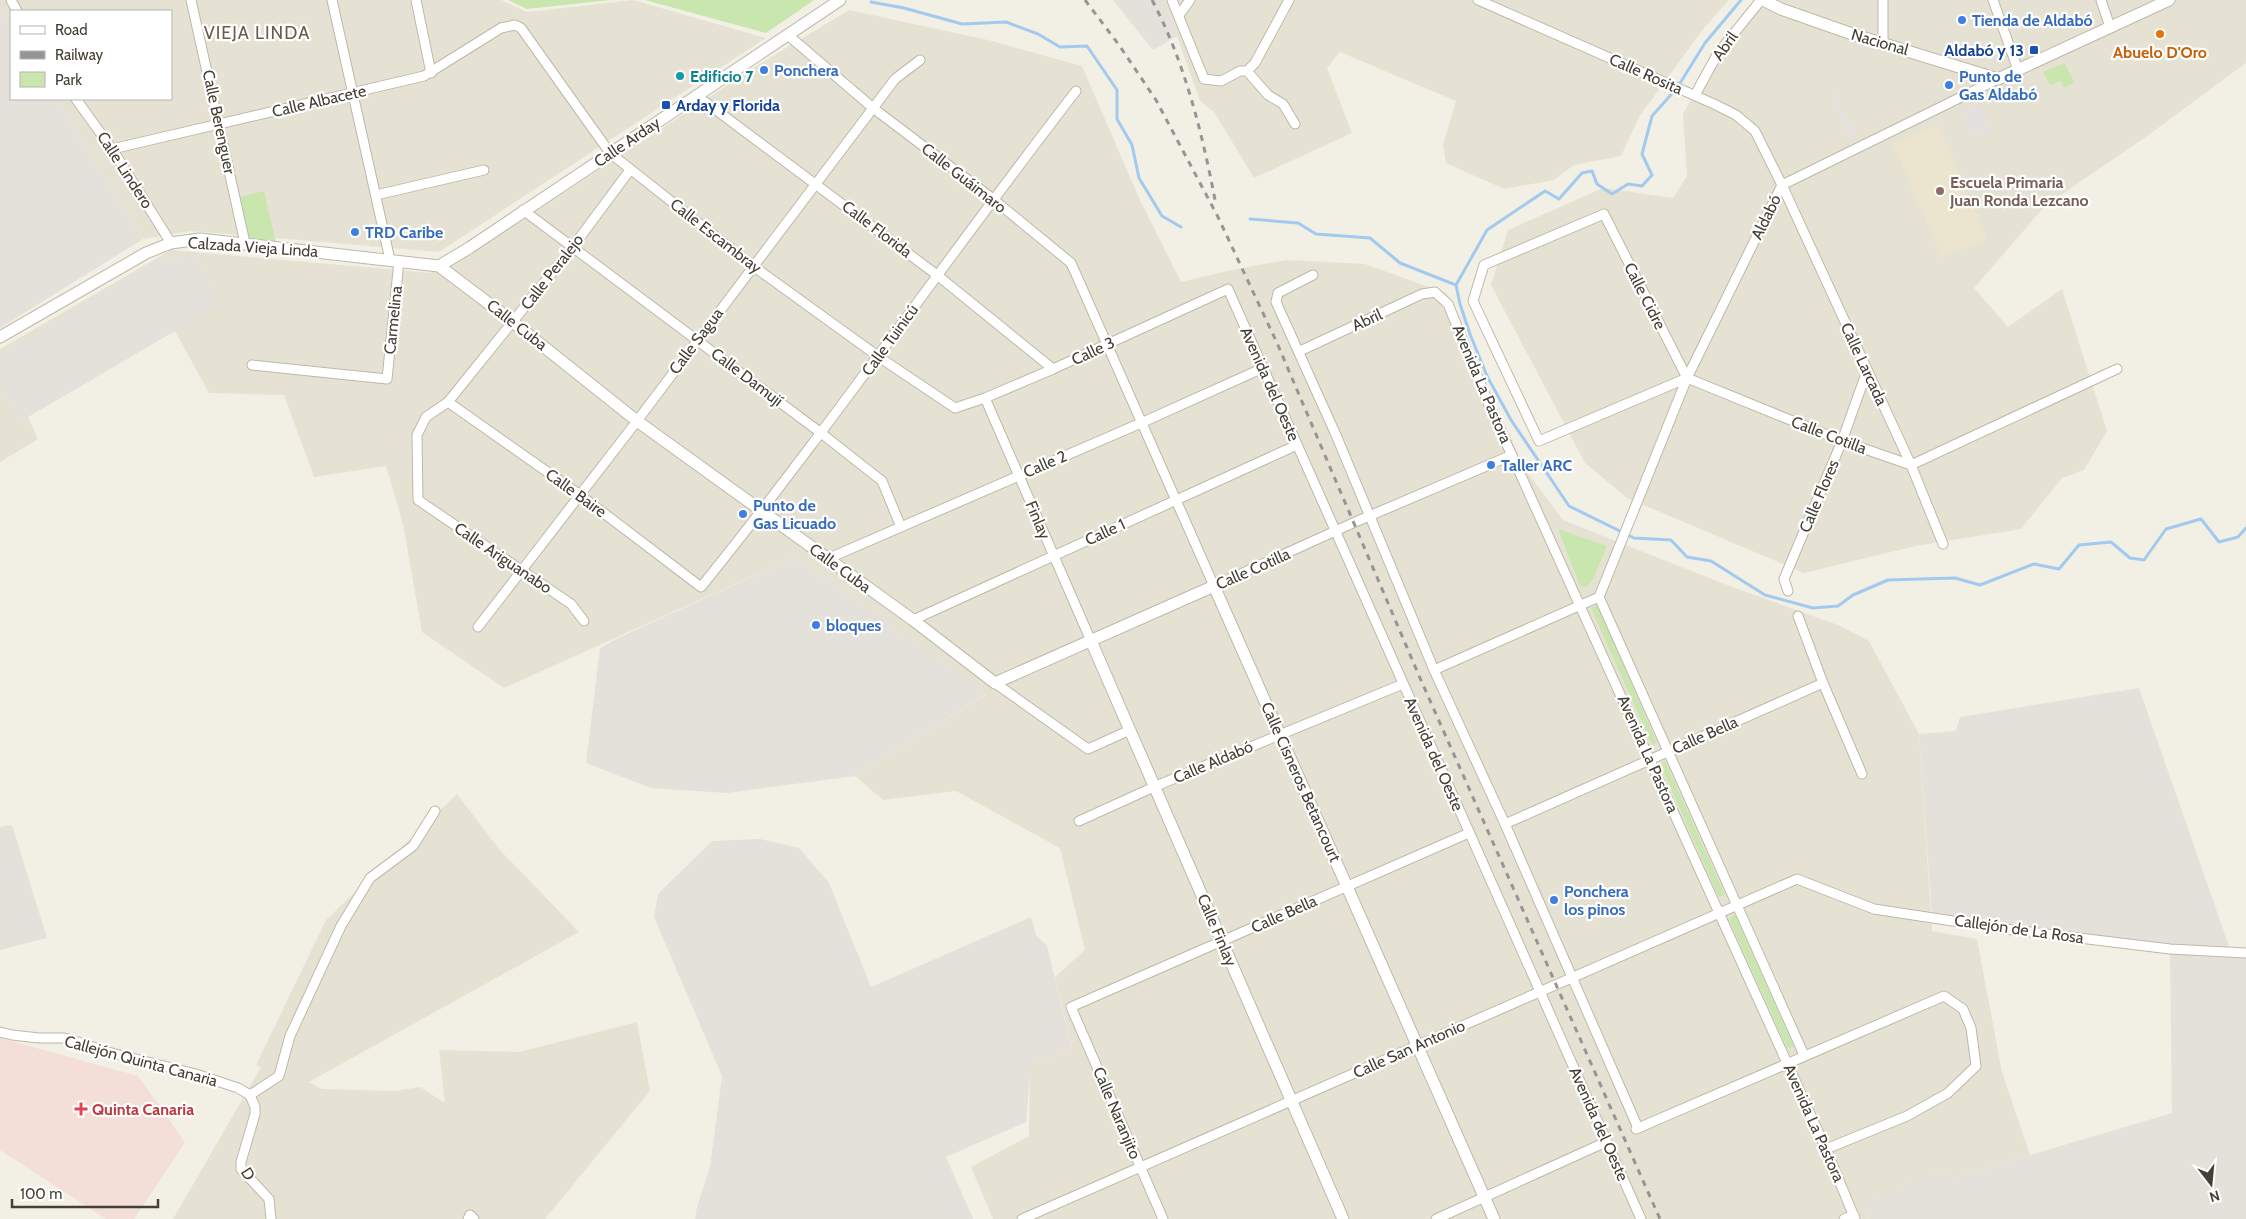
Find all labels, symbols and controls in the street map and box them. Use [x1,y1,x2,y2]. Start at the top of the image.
legend [10,10,172,100]
place label: Tienda de Aldabó [1972,11,2093,30]
marker: Tienda de Aldabó [1956,14,1968,26]
text: Road [55,21,88,39]
district label: VIEJA LINDA [204,22,310,44]
street label: Nacional [1849,25,1911,59]
street label: Abril [1708,28,1742,64]
marker: Abuelo D'Oro [2154,28,2166,40]
place label: Aldabó y 13 [1944,41,2024,60]
place label: Abuelo D'Oro [2113,43,2207,62]
marker: Aldabó y 13 [2028,44,2040,56]
text: Railway [55,46,104,64]
street label: Calle Rosita [1606,49,1686,99]
place label: Ponchera [774,61,839,80]
marker: Ponchera [758,64,770,76]
place label: Edificio 7 [690,67,754,86]
place label: Punto de Gas Aldabó [1959,67,2037,104]
street label: Calle Berenguer [199,68,240,177]
marker: Edificio 7 [674,70,686,82]
text: Park [55,71,82,89]
marker: Punto de Gas Aldabó [1943,79,1955,91]
street label: Calle Albacete [270,81,368,121]
place label: Arday y Florida [676,96,780,115]
marker: Arday y Florida [660,99,672,111]
street label: Calle Arday [590,113,664,171]
street label: Calle Lindero [93,128,157,212]
street label: Calle Guáimaro [918,139,1010,217]
place label: Escuela Primaria Juan Ronda Lezcano [1949,173,2089,210]
marker: Escuela Primaria Juan Ronda Lezcano [1934,185,1946,197]
street label: Aldabó [1747,191,1785,243]
street label: Calle Escambray [667,195,765,277]
street label: Calle Florida [838,197,916,262]
place label: TRD Caribe [365,223,443,242]
marker: TRD Caribe [349,226,361,238]
street label: Calle Peralejo [517,230,588,314]
street label: Calzada Vieja Linda [187,233,319,261]
street label: Calle Cidre [1620,259,1670,333]
street label: Carmelina [380,285,406,355]
street label: Calle Cuba [483,296,551,355]
street label: Calle Tuinicú [858,301,922,379]
street label: Calle Sagua [665,304,727,378]
street label: Abril [1349,305,1385,335]
street label: Calle Larcada [1837,320,1892,409]
street label: Avenida La Pastora [1448,322,1516,446]
street label: Avenida del Oeste [1236,324,1304,444]
street label: Calle 3 [1068,333,1118,369]
street label: Calle Damují [707,344,787,411]
street label: Calle Cotilla [1789,412,1870,458]
street label: Calle 2 [1020,446,1070,482]
place label: Taller ARC [1501,456,1572,475]
street label: Calle Flores [1795,456,1843,535]
marker: Taller ARC [1485,459,1497,471]
street label: Calle Baire [542,465,610,521]
place label: Punto de Gas Licuado [753,496,836,533]
street label: Finlay [1021,498,1055,542]
marker: Punto de Gas Licuado [737,508,749,520]
street label: Calle 1 [1082,515,1128,549]
street label: Calle Ariguanabo [451,518,555,598]
street label: Calle Cuba [806,539,875,597]
street label: Calle Cotilla [1213,544,1293,594]
place label: bloques [826,616,882,635]
marker: bloques [810,619,822,631]
street label: Avenida La Pastora [1613,692,1683,816]
street label: Avenida del Oeste [1400,694,1468,814]
street label: Calle Cisneros Betancourt [1257,699,1345,865]
street label: Calle Bella [1669,712,1741,758]
street label: Calle Aldabó [1170,737,1256,787]
place label: Ponchera los pinos [1564,882,1629,919]
street label: Calle Finlay [1193,891,1241,969]
street label: Calle Bella [1248,891,1320,937]
marker: Ponchera los pinos [1548,894,1560,906]
street label: Callejón de La Rosa [1953,911,2085,948]
street label: Calle San Antonio [1350,1016,1468,1082]
street label: Callejón Quinta Canaria [62,1031,220,1091]
street label: Avenida La Pastora [1779,1061,1849,1185]
street label: Calle Naranjito [1089,1064,1145,1162]
street label: Avenida del Oeste [1565,1064,1633,1184]
place label: Quinta Canaria [92,1100,194,1119]
marker: Quinta Canaria [74,1102,88,1116]
north arrow [2186,1159,2236,1209]
street label: D [237,1164,259,1184]
scale bar [12,1176,159,1208]
text: 100 m [20,1185,62,1203]
text: N [2207,1186,2222,1207]

